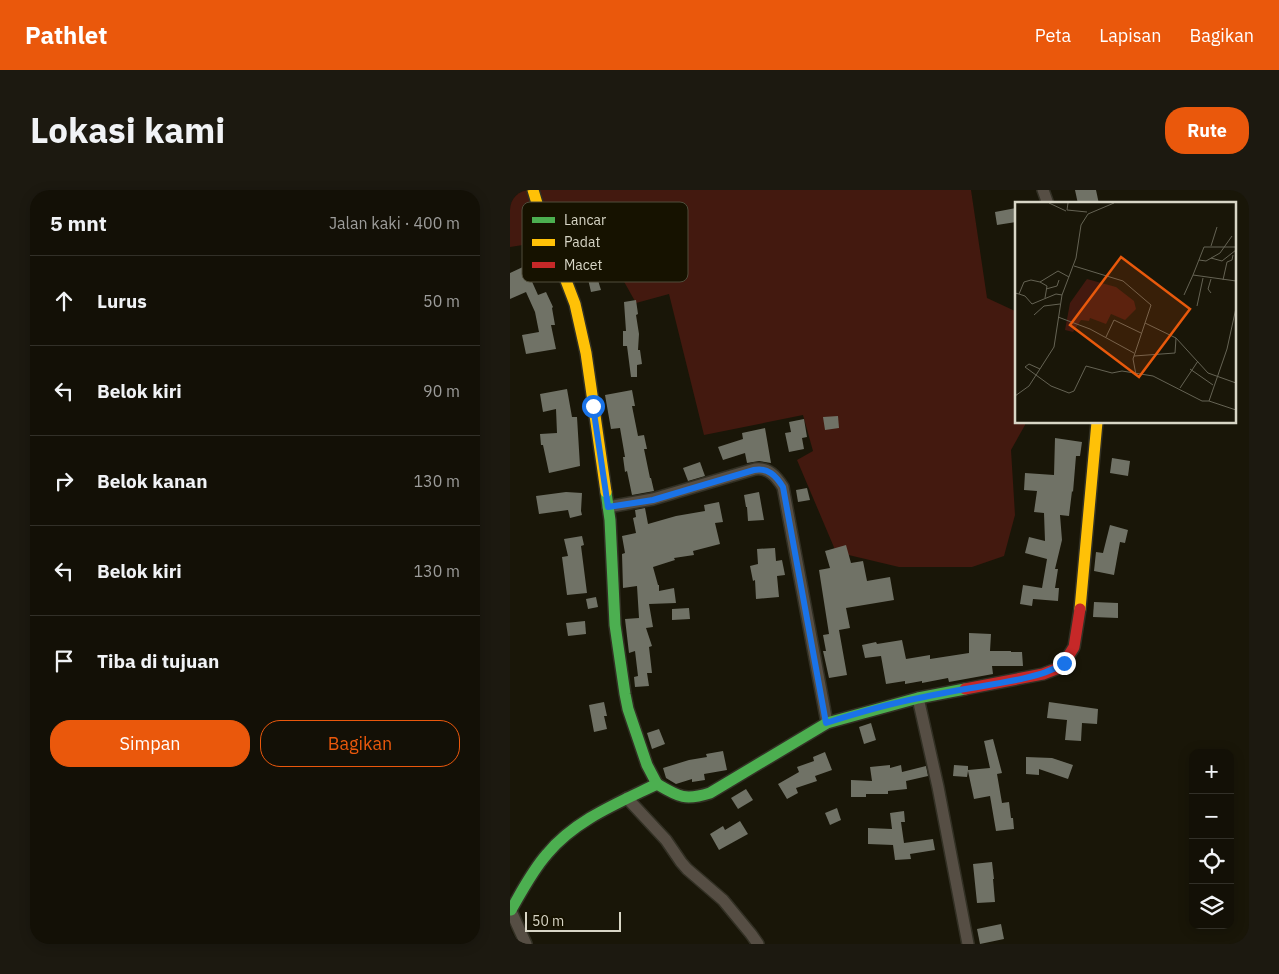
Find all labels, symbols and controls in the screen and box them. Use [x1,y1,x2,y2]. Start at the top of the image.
text: Pathlet [25,19,107,51]
text: Peta [1035,24,1071,47]
text: Lapisan [1099,24,1161,47]
text: Bagikan [1189,24,1254,47]
text: Lokasi kami [30,107,225,153]
button: Rute [1165,107,1249,154]
legend [522,202,688,282]
inset map [1015,202,1236,424]
text: 5 mnt [50,209,107,237]
text: Lancar [564,211,606,229]
text: Jalan kaki · 400 m [329,213,460,233]
text: Padat [564,233,600,251]
text: Macet [564,256,602,274]
icon: ahead [50,287,78,315]
text: Lurus [97,289,147,313]
text: 50 m [423,291,460,311]
icon: left [50,377,78,405]
text: Belok kiri [97,379,182,403]
text: 90 m [423,381,460,401]
route start [582,395,605,418]
icon: right [50,467,78,495]
text: Belok kanan [97,469,208,493]
text: 130 m [413,471,460,491]
icon: left [50,557,78,585]
text: Belok kiri [97,559,182,583]
text: 130 m [413,561,460,581]
icon: arrive [50,647,78,675]
text: Tiba di tujuan [97,649,219,673]
route end [1053,652,1076,675]
button: Simpan [50,720,250,767]
button: Bagikan [260,720,460,767]
map controls [1189,749,1234,929]
button: + [1189,749,1234,794]
button: − [1189,794,1234,839]
button: locate [1189,839,1234,884]
button: layers [1189,884,1234,929]
scale bar [525,909,621,932]
text: 50 m [532,912,564,930]

